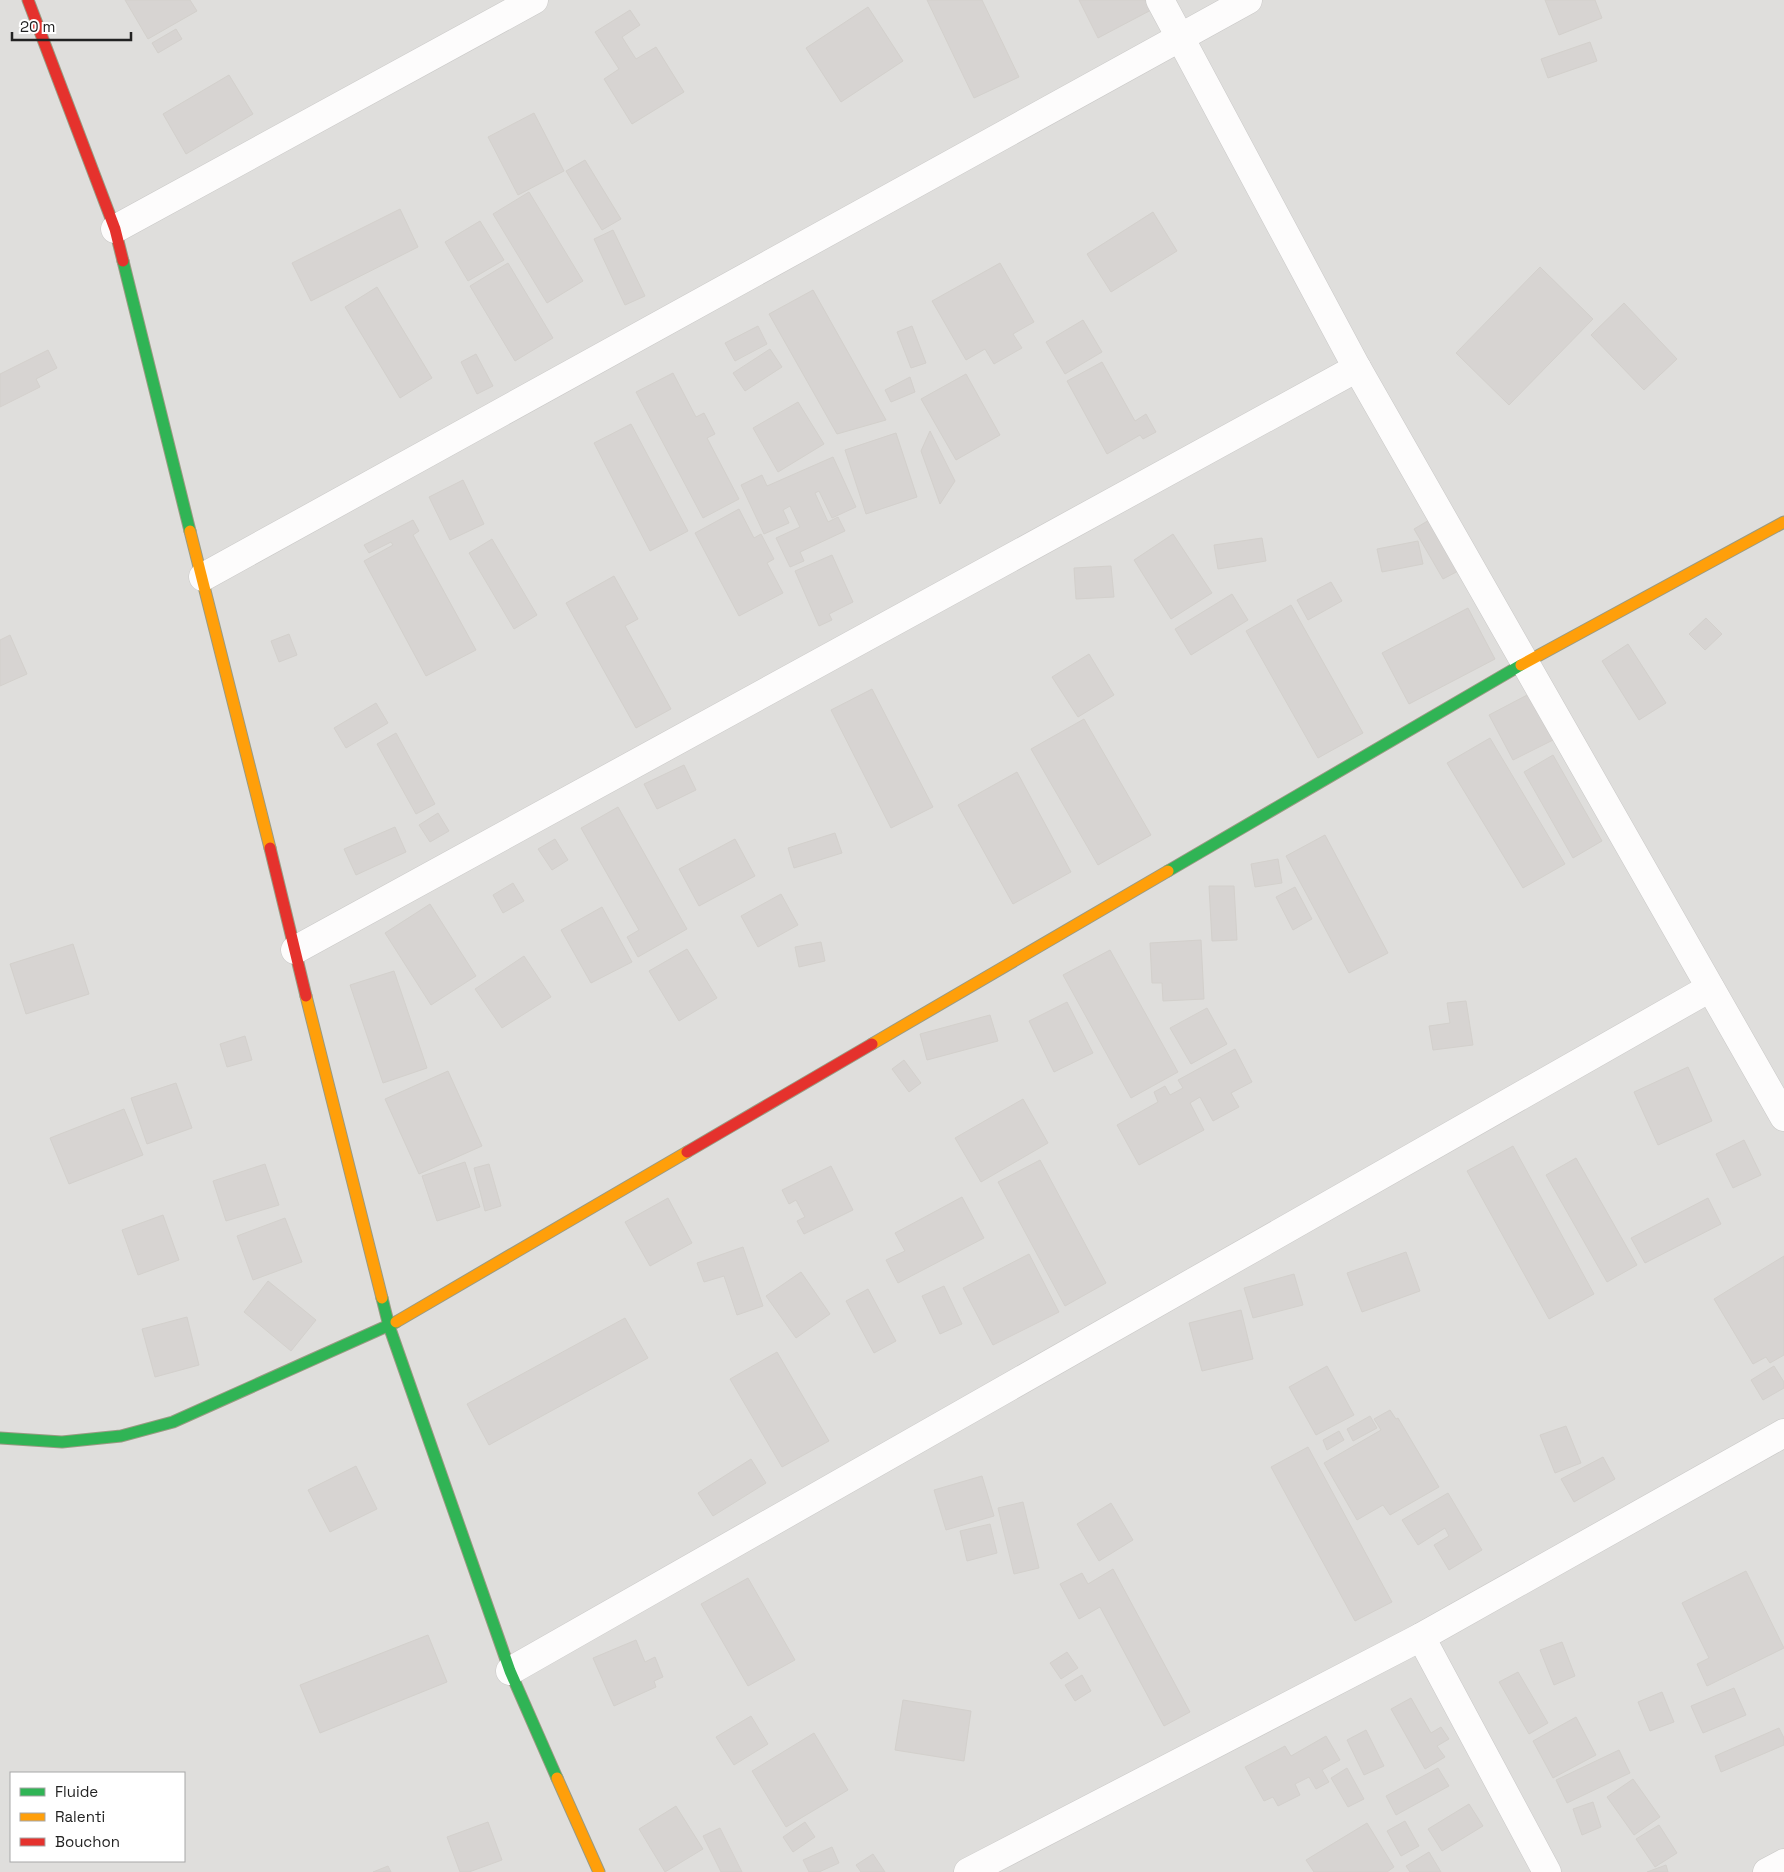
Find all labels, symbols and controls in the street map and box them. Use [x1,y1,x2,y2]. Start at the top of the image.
scale bar [12,10,131,42]
text: 20 m [20,17,55,36]
legend [10,1772,185,1862]
text: Fluide [55,1782,98,1801]
text: Ralenti [55,1807,105,1826]
text: Bouchon [55,1832,120,1851]

